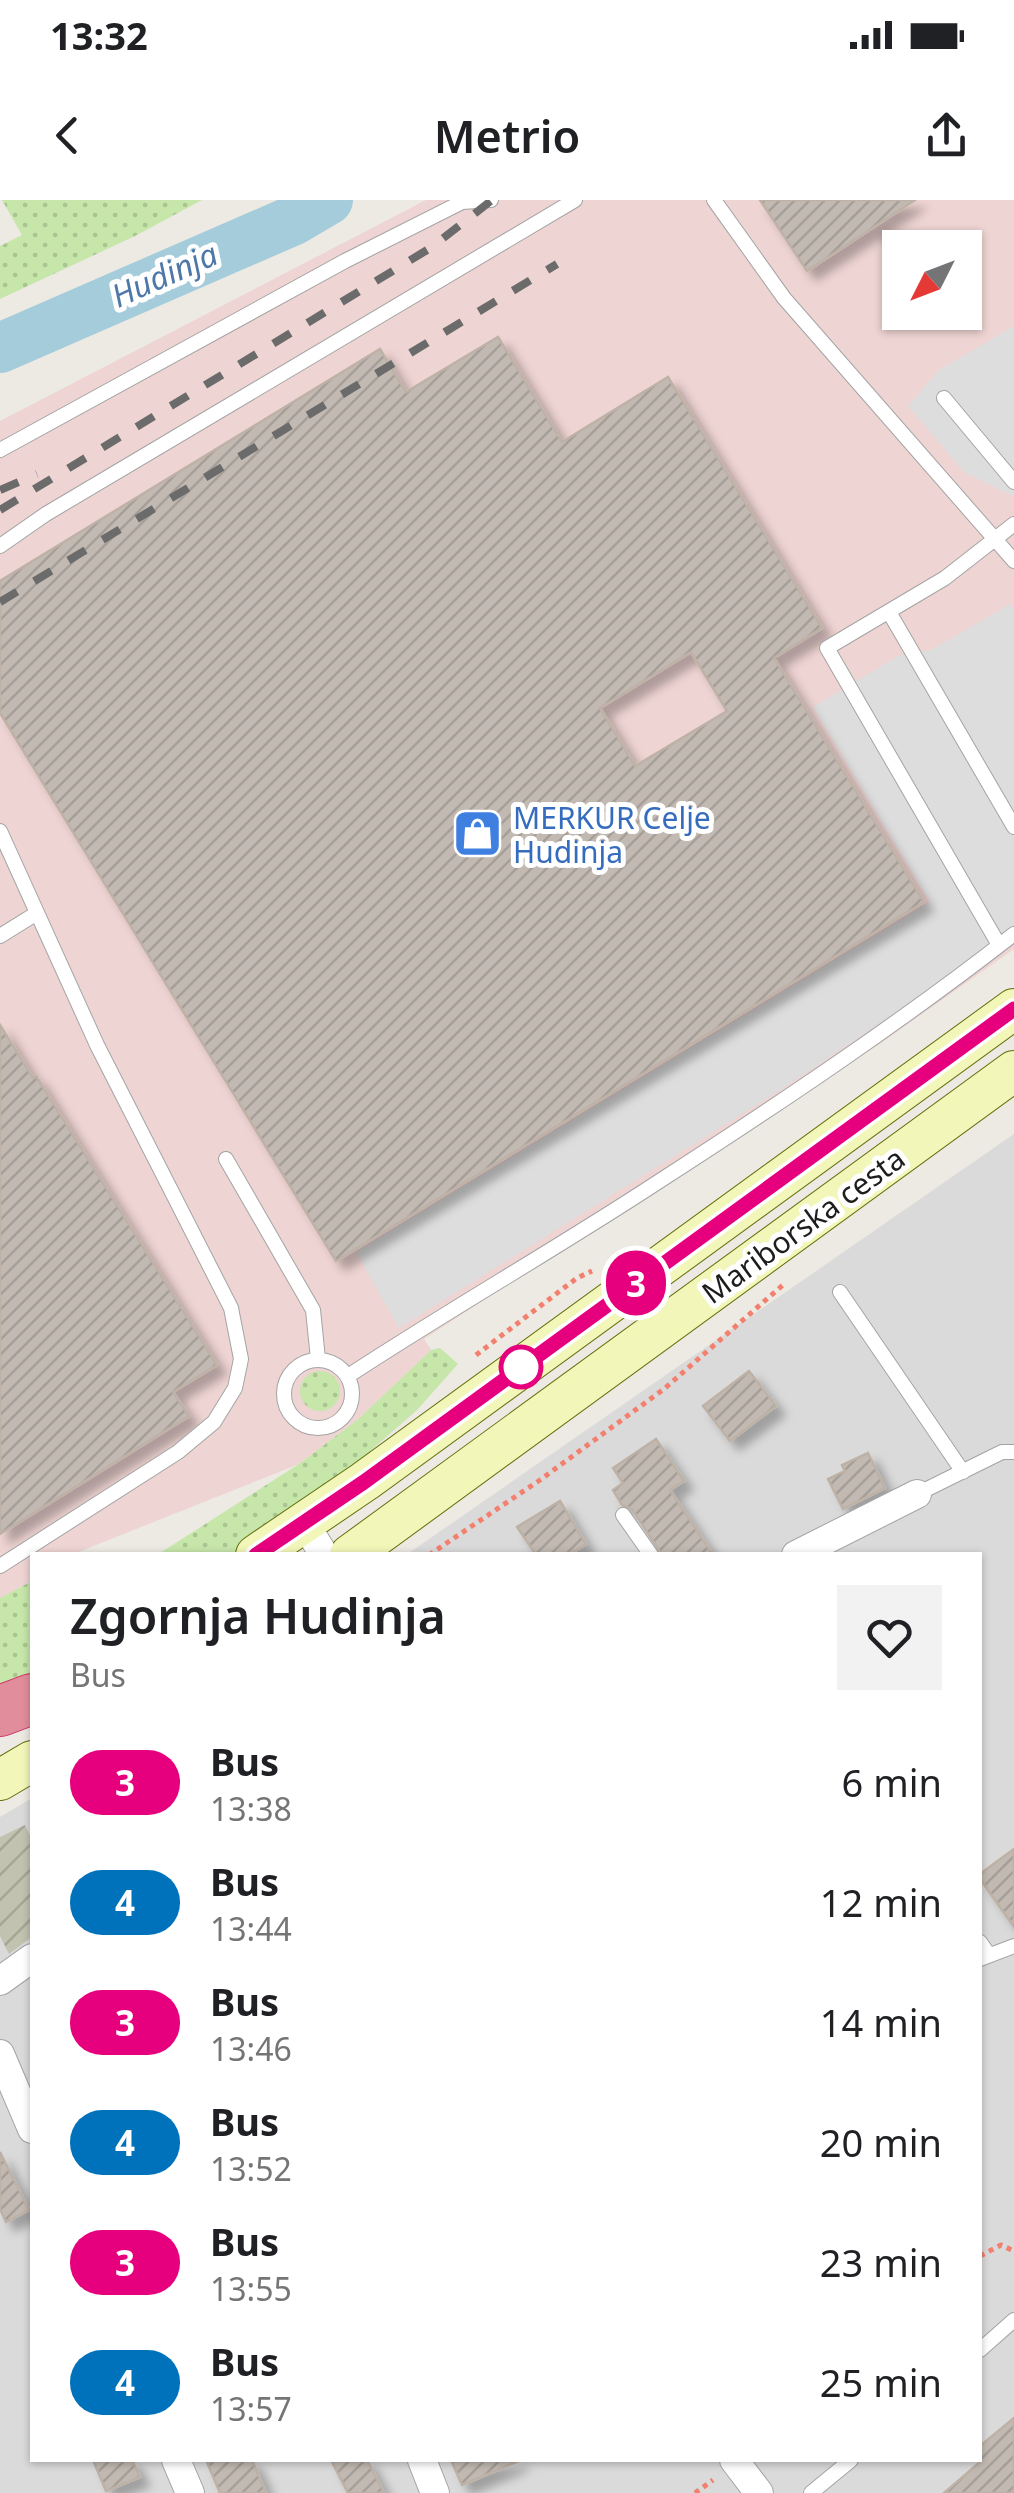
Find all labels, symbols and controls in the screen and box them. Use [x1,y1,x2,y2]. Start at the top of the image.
text: 13:32 [50,9,148,61]
text: Metrio [434,105,580,166]
icon: back [40,108,95,163]
icon: share [919,108,974,163]
north arrow [882,230,982,330]
map controls [882,230,982,330]
water label: Hudinja [104,232,224,316]
place label: MERKUR Celje Hudinja [513,797,711,872]
shop icon: MERKUR Celje Hudinja [452,808,504,860]
street label: Mariborska cesta [693,1137,913,1313]
line badge: 3 [604,1250,668,1316]
text: 3 [626,1260,646,1307]
unlabelled marker [500,1346,542,1388]
text: Zgornja Hudinja [70,1583,446,1648]
button: heart [837,1585,942,1690]
text: Bus [70,1653,126,1696]
text: Bus [210,1735,279,1787]
text: 6 min [842,1756,942,1808]
text: 3 [115,1759,135,1806]
text: 13:38 [210,1787,292,1830]
text: Bus [210,1855,279,1907]
text: 12 min [820,1876,942,1928]
text: 4 [115,1879,135,1926]
text: 13:44 [210,1907,292,1950]
text: Bus [210,1975,279,2027]
text: 14 min [820,1996,942,2048]
text: 3 [115,1999,135,2046]
text: 13:46 [210,2027,292,2070]
text: Bus [210,2095,279,2147]
text: 20 min [820,2116,942,2168]
text: 4 [115,2119,135,2166]
text: 13:52 [210,2147,292,2190]
text: Bus [210,2215,279,2267]
text: 23 min [820,2236,942,2288]
text: 3 [115,2239,135,2286]
text: 13:55 [210,2267,292,2310]
text: Bus [210,2335,279,2387]
text: 25 min [820,2356,942,2408]
text: 4 [115,2359,135,2406]
text: 13:57 [210,2387,292,2430]

